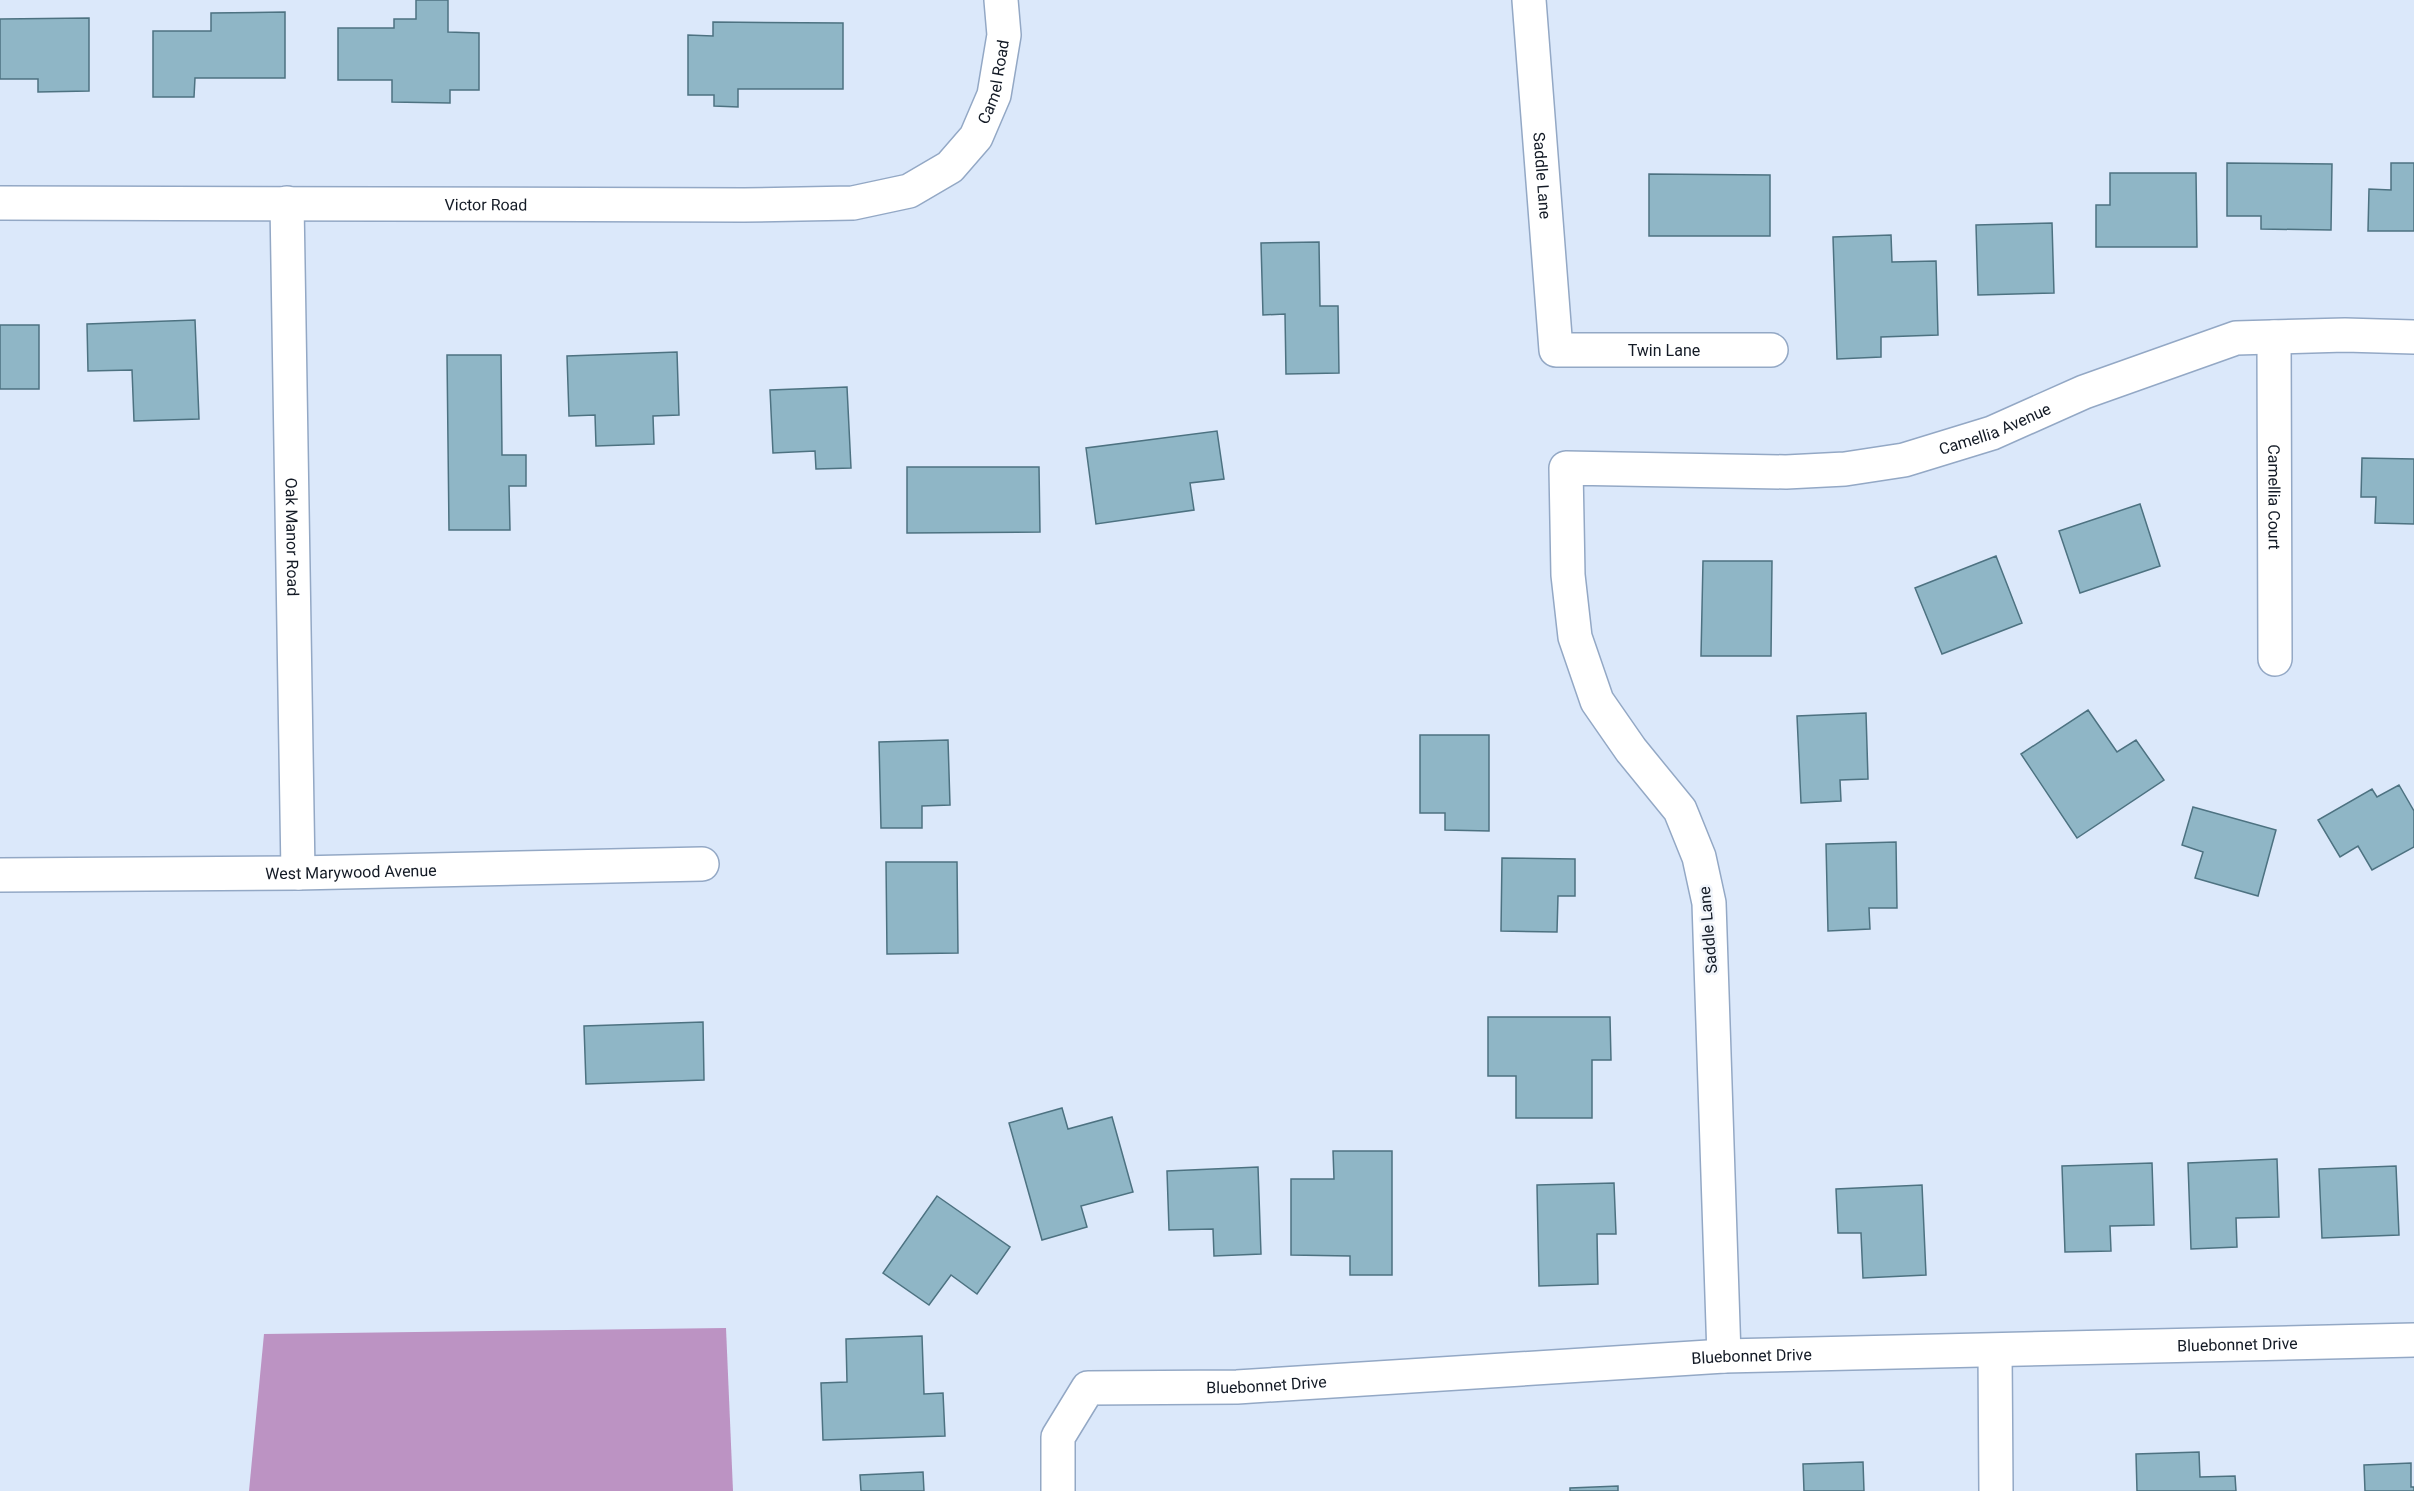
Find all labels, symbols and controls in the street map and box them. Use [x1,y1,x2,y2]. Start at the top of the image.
street label: Camel Road [973,38,1013,127]
street label: Saddle Lane [1530,131,1555,220]
street label: Victor Road [445,195,527,214]
street label: Twin Lane [1628,341,1700,360]
street label: Camellia Avenue [1936,399,2054,458]
street label: Camellia Court [2265,444,2284,550]
street label: Oak Manor Road [282,478,303,596]
street label: West Marywood Avenue [265,860,437,883]
street label: Saddle Lane [1695,886,1721,974]
street label: Bluebonnet Drive [2177,1333,2298,1355]
street label: Bluebonnet Drive [1691,1344,1812,1368]
street label: Bluebonnet Drive [1206,1372,1327,1397]

